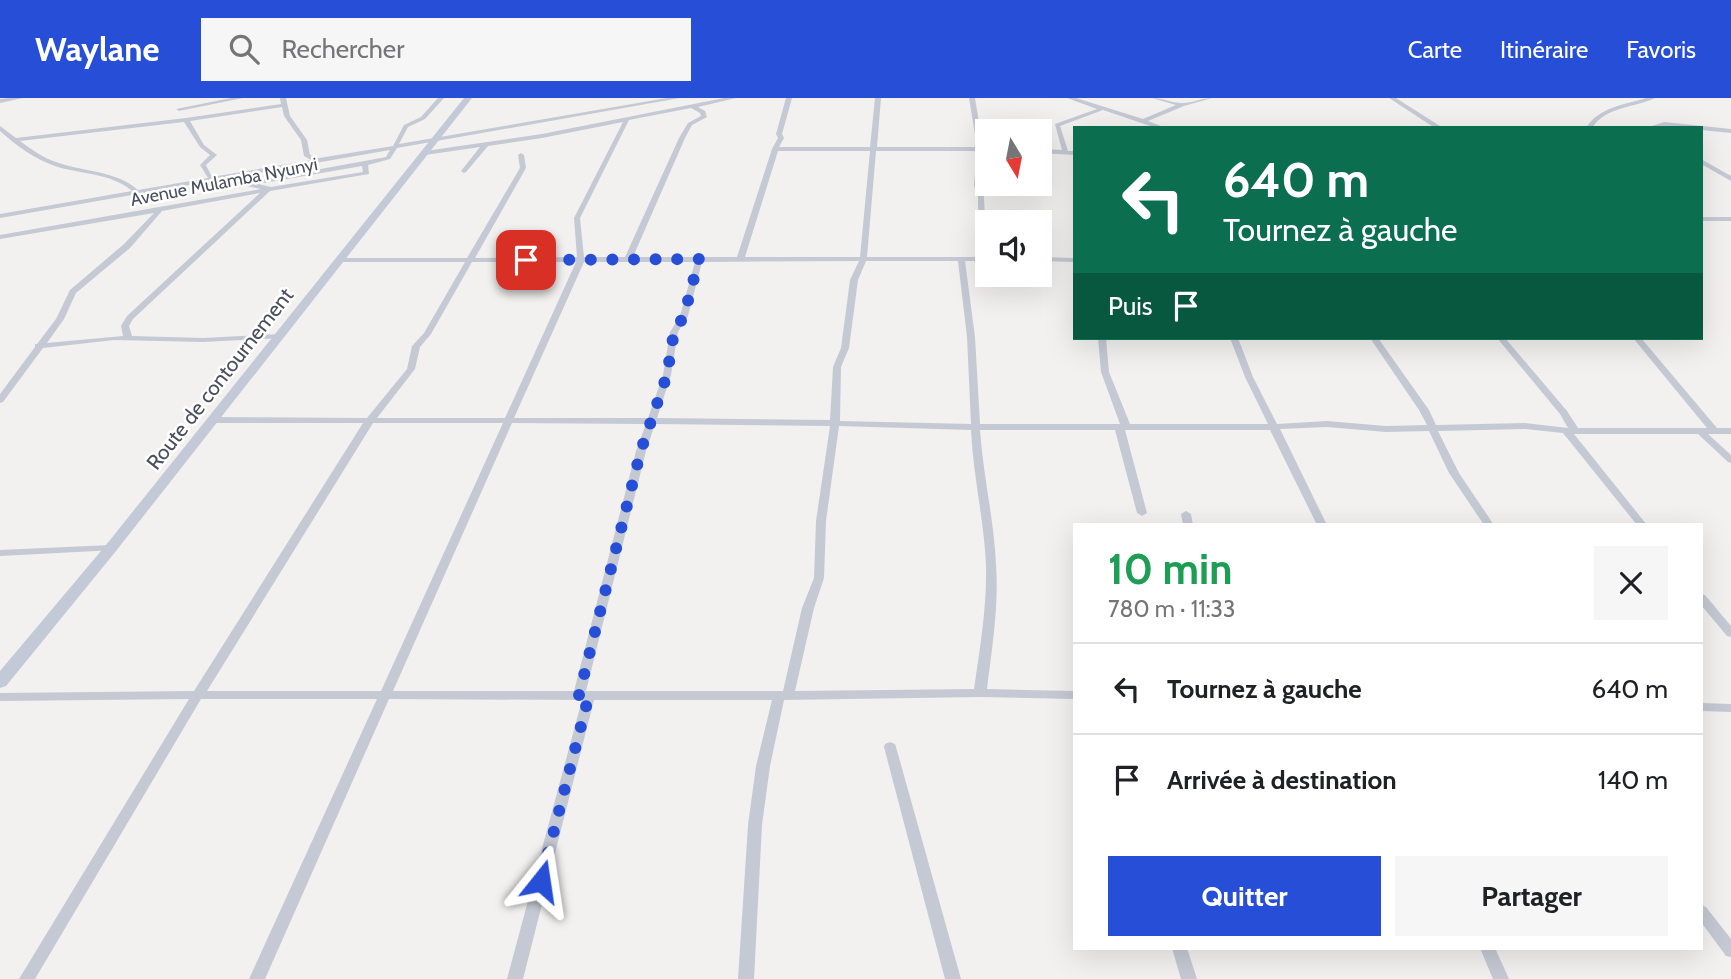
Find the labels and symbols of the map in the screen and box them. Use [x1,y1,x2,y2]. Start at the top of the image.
north arrow [975,119,1052,196]
street label: Avenue Mulamba Nyunyi [129,153,319,211]
pin [496,230,556,290]
street label: Route de contournement [141,283,298,474]
position arrow [504,844,578,918]

